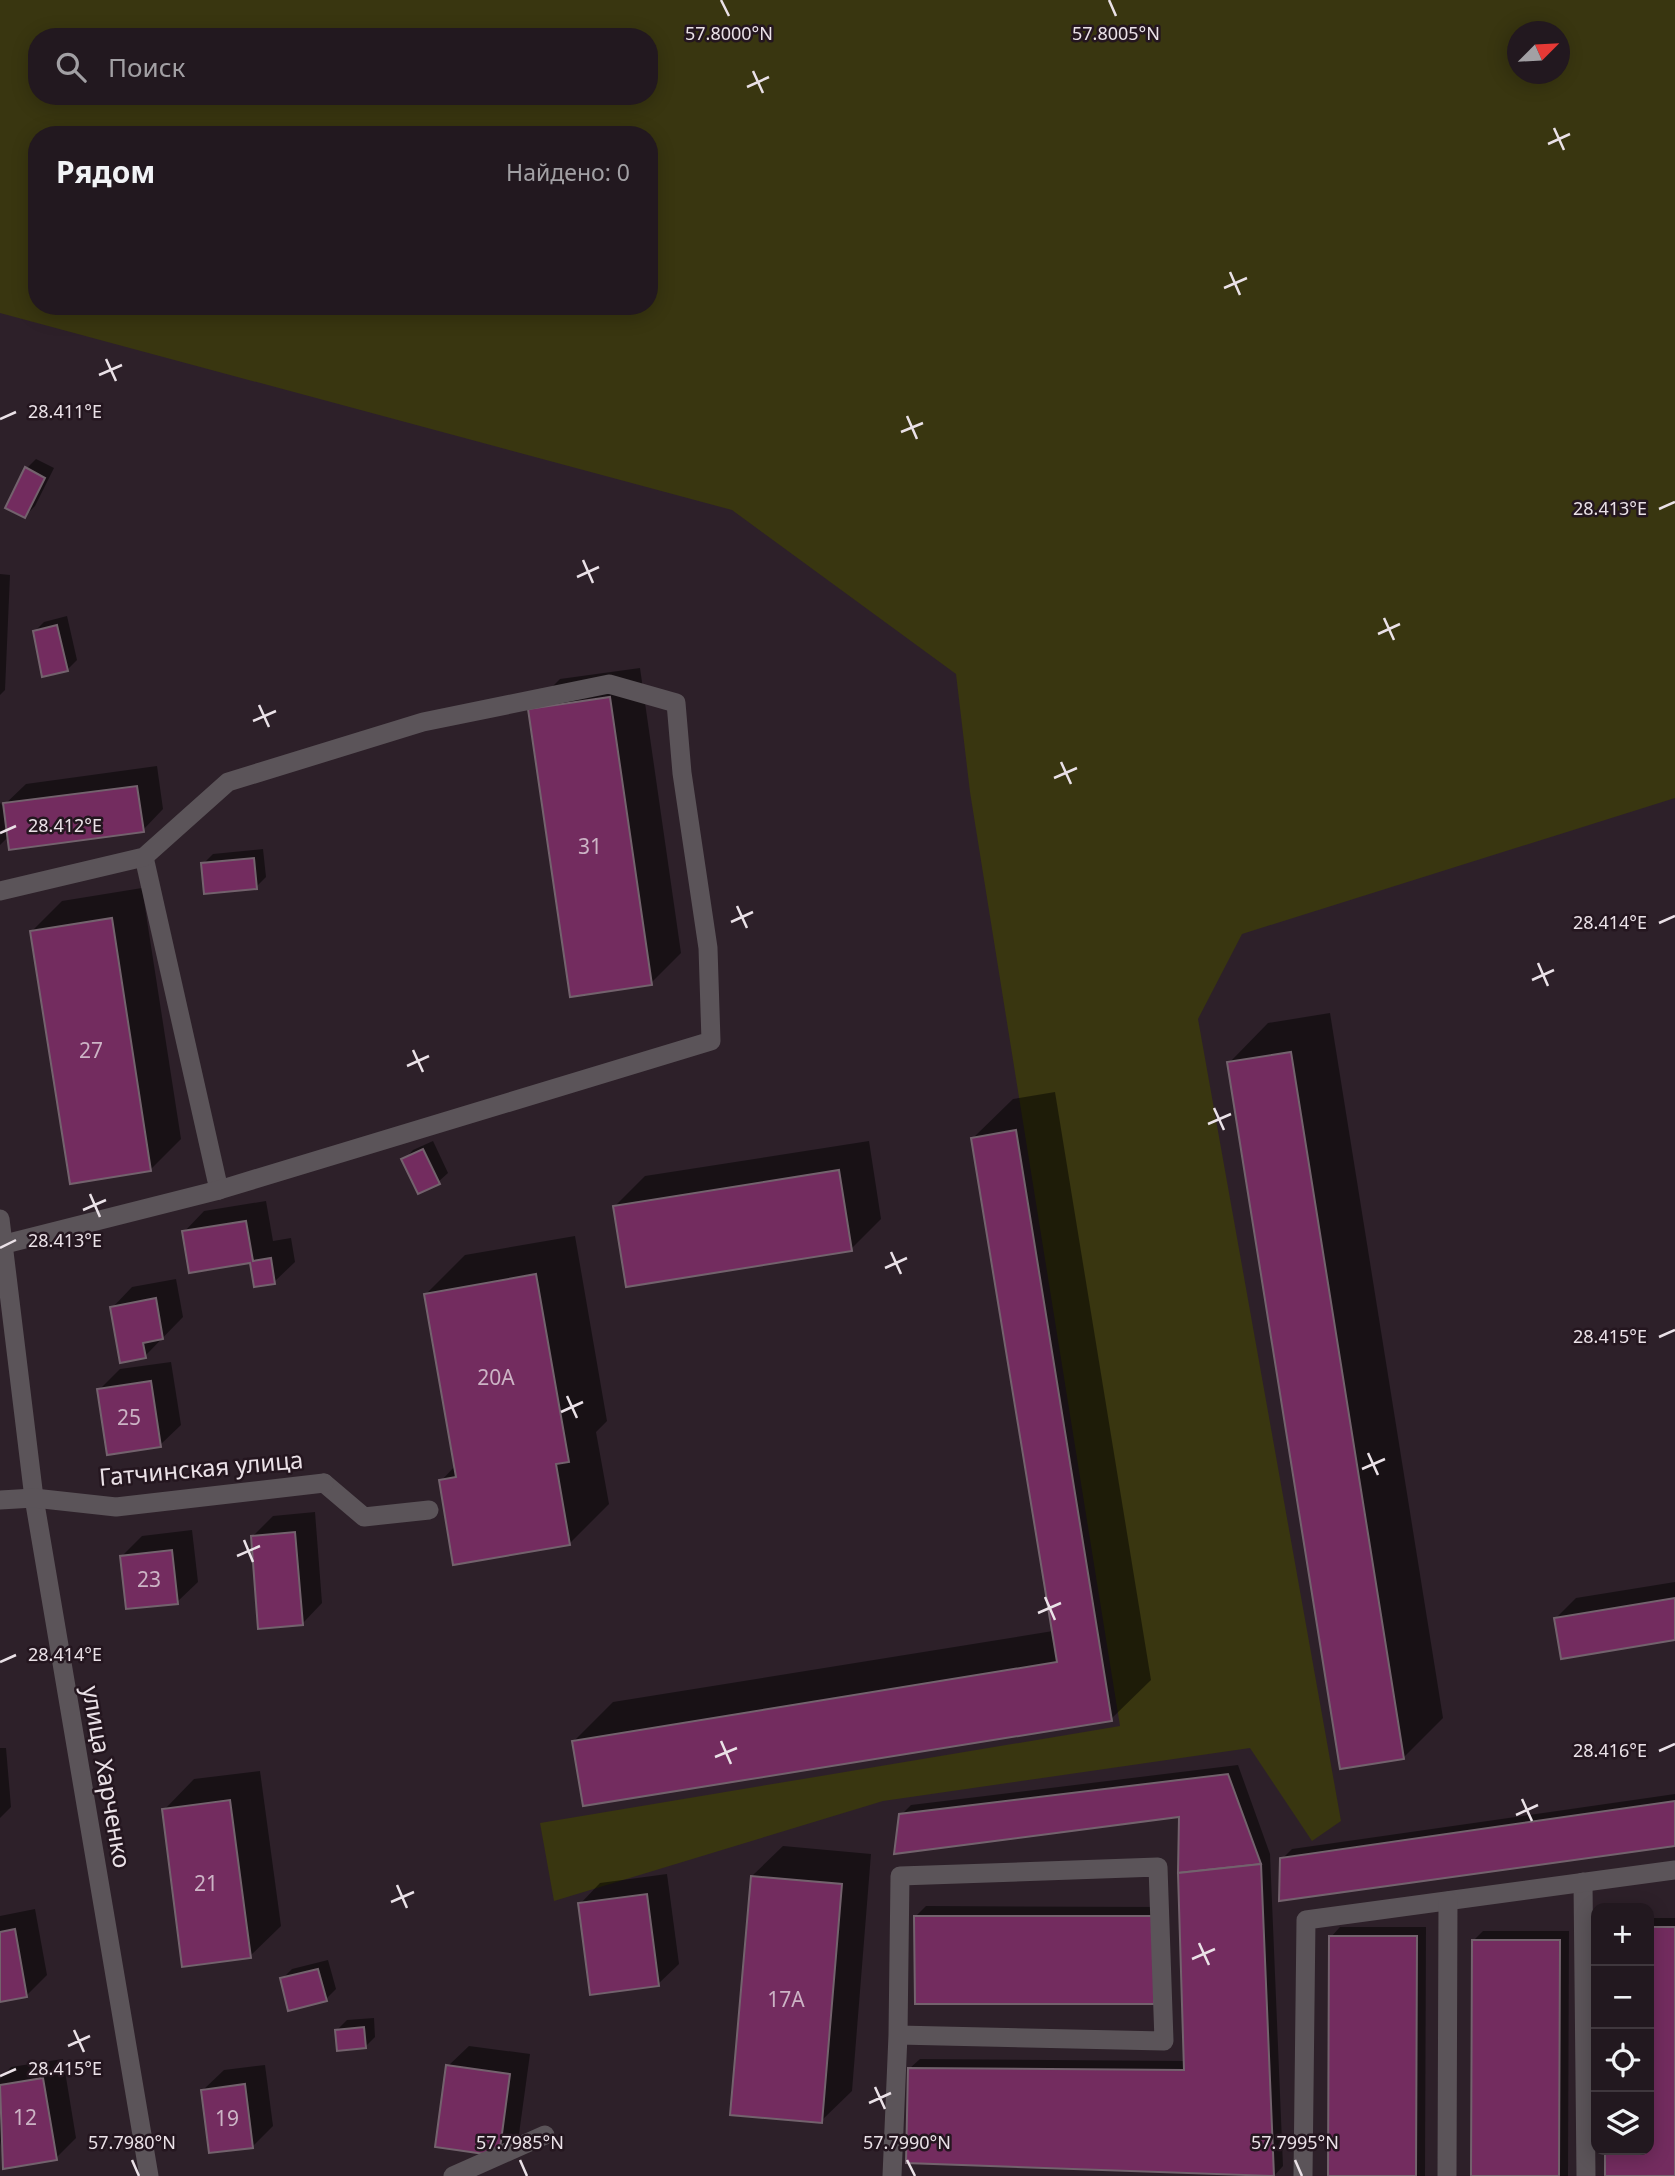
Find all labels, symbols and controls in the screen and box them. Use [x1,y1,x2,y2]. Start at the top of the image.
text: 57.8000°N [685,21,773,45]
text: 57.8005°N [1072,21,1160,45]
north arrow [1507,21,1570,84]
search box [28,28,658,105]
icon: search [52,48,90,86]
text: Поиск [108,49,185,85]
text: Рядом [56,151,155,192]
text: Найдено: 0 [506,156,630,188]
text: 28.411°E [28,399,102,423]
text: 28.413°E [1573,496,1647,520]
text: 28.412°E [28,813,102,837]
house number: 31 [578,832,602,860]
text: 28.414°E [1573,910,1647,934]
house number: 27 [79,1036,103,1064]
text: 28.413°E [28,1228,102,1252]
text: 28.415°E [1573,1324,1647,1348]
house number: 20А [477,1363,515,1391]
house number: 25 [117,1403,141,1431]
street label: Гатчинская улица [97,1442,304,1493]
house number: 23 [137,1565,161,1593]
text: 28.414°E [28,1642,102,1666]
street label: улица Харченко [75,1683,140,1870]
text: 28.416°E [1573,1738,1647,1762]
house number: 21 [194,1869,218,1897]
map controls [1591,1903,1654,2155]
button: + [1591,1903,1654,1966]
button: − [1591,1966,1654,2029]
house number: 17А [767,1985,805,2013]
button: locate [1591,2029,1654,2092]
text: 28.415°E [28,2056,102,2080]
button: layers [1591,2092,1654,2155]
house number: 12 [13,2103,37,2131]
house number: 19 [215,2104,239,2132]
text: 57.7980°N [88,2130,176,2154]
text: 57.7985°N [476,2130,564,2154]
text: 57.7990°N [863,2130,951,2154]
text: 57.7995°N [1251,2130,1339,2154]

